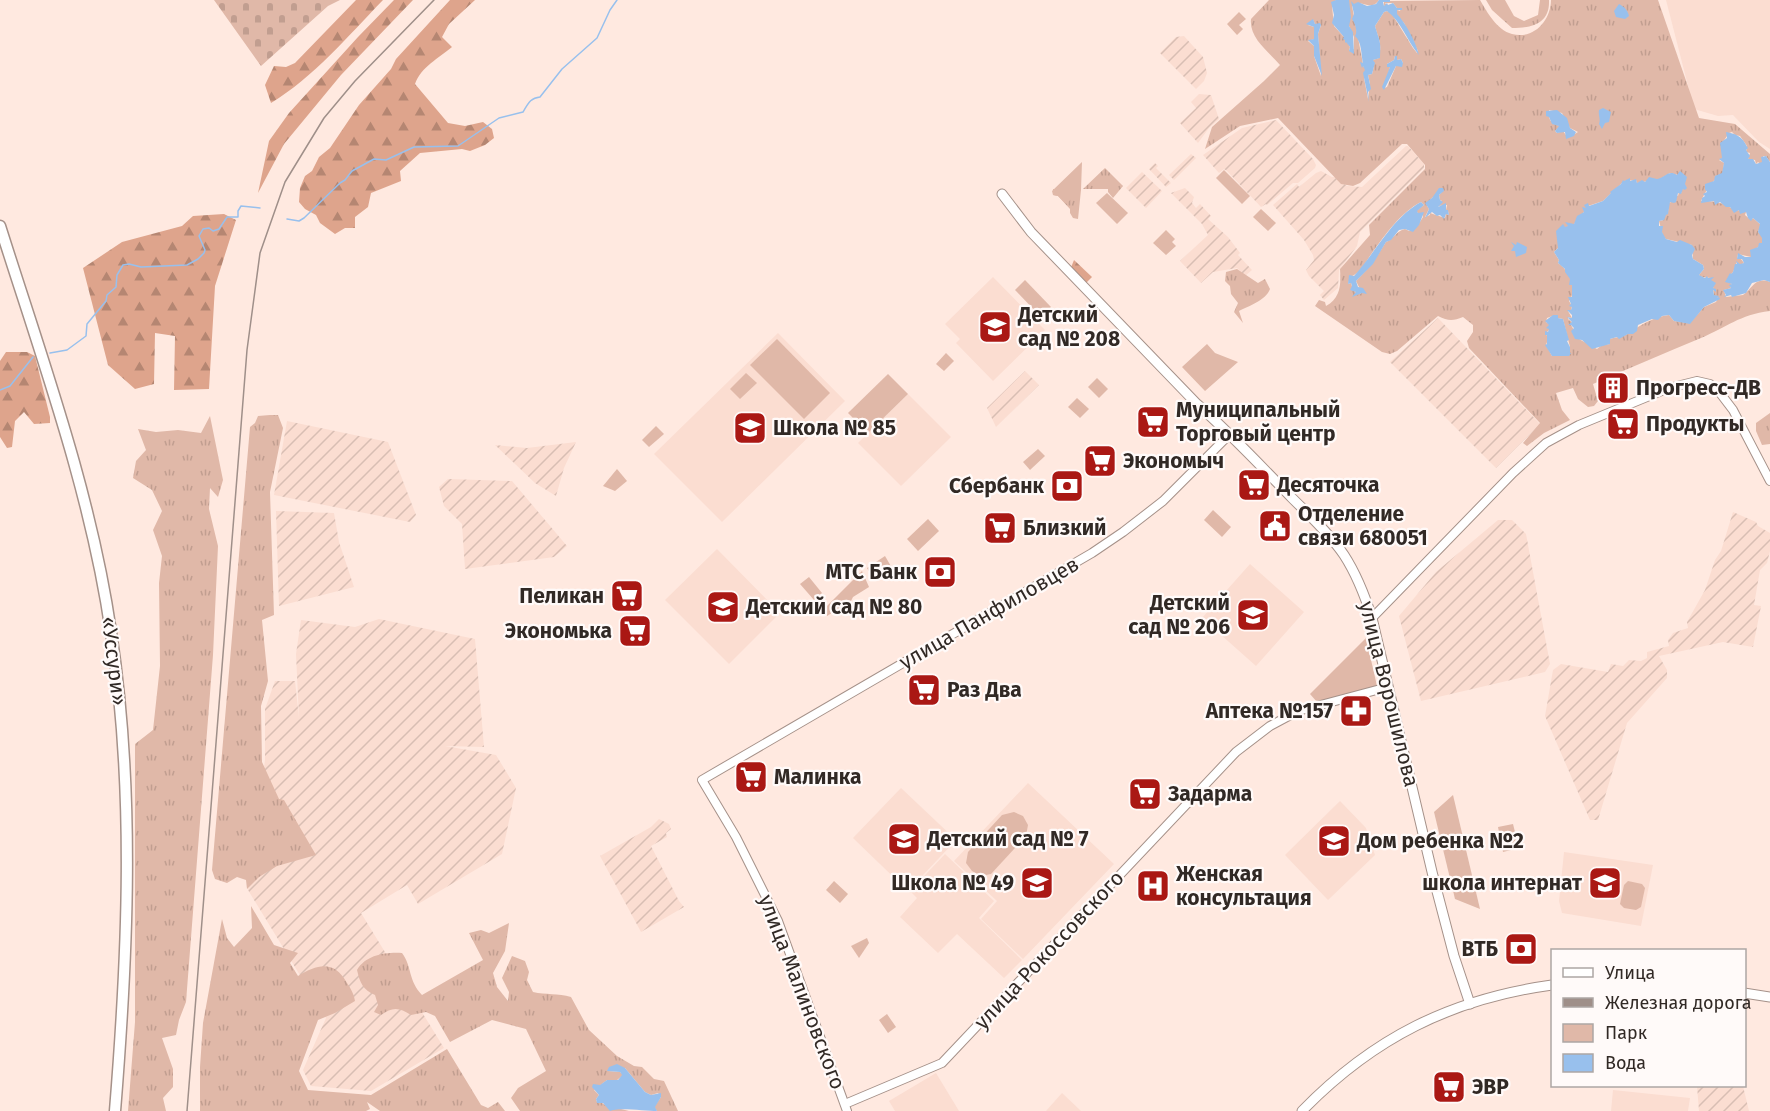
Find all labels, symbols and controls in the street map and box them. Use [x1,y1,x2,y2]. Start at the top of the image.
place label: Детский сад № 208 [1017,302,1120,352]
school or university icon: Детский сад № 208 [977,309,1013,345]
building icon: Прогресс-ДВ [1595,370,1631,406]
place label: Прогресс-ДВ [1636,375,1761,401]
place label: Муниципальный Торговый центр [1176,397,1340,447]
supermarket icon: Муниципальный Торговый центр [1135,404,1171,440]
supermarket icon: Продукты [1605,406,1641,442]
school or university icon: Школа № 85 [732,410,768,446]
place label: Продукты [1646,411,1744,437]
place label: Школа № 85 [773,415,896,441]
supermarket icon: Экономыч [1082,443,1118,479]
place label: Экономыч [1123,448,1224,474]
supermarket icon: Десяточка [1236,467,1272,503]
bank icon: Сбербанк [1049,468,1085,504]
place label: Десяточка [1276,472,1380,498]
place label: Сбербанк [949,473,1044,499]
place label: Отделение связи 680051 [1298,501,1428,551]
public building icon: Отделение связи 680051 [1257,508,1293,544]
supermarket icon: Близкий [982,510,1018,546]
place label: Близкий [1023,515,1107,541]
street label: улица Панфиловцев [894,551,1084,675]
bank icon: МТС Банк [922,554,958,590]
place label: МТС Банк [825,559,917,585]
supermarket icon: Пеликан [609,578,645,614]
place label: Пеликан [519,583,604,609]
school or university icon: Детский сад № 80 [705,589,741,625]
place label: Детский сад № 206 [1128,590,1230,640]
place label: Детский сад № 80 [745,594,922,620]
school or university icon: Детский сад № 206 [1235,597,1271,633]
street label: улица Ворошилова [1353,598,1425,790]
supermarket icon: Экономька [617,613,653,649]
street label: «Уссури» [96,615,132,707]
place label: Экономька [505,618,612,644]
supermarket icon: Раз Два [906,672,942,708]
place label: Раз Два [947,677,1022,703]
pharmacy icon: Аптека №157 [1338,693,1374,729]
place label: Аптека №157 [1205,698,1333,724]
supermarket icon: Малинка [733,759,769,795]
place label: Малинка [774,764,861,790]
supermarket icon: Задарма [1127,776,1163,812]
place label: Задарма [1167,781,1252,807]
school or university icon: Детский сад № 7 [886,821,922,857]
school or university icon: Дом ребенка №2 [1316,823,1352,859]
place label: Детский сад № 7 [926,826,1089,852]
place label: Дом ребенка №2 [1356,828,1524,854]
place label: Женская консультация [1175,861,1312,911]
street label: улица Рокоссовского [969,865,1129,1035]
school or university icon: Школа № 49 [1019,865,1055,901]
school or university icon: школа интернат [1587,865,1623,901]
hospital icon: Женская консультация [1135,868,1171,904]
place label: Школа № 49 [891,870,1014,896]
place label: школа интернат [1422,870,1583,896]
street label: улица Малиновского [753,891,851,1093]
bank icon: ВТБ [1503,931,1539,967]
place label: ВТБ [1462,936,1498,962]
legend [1551,949,1746,1087]
text: Улица [1605,962,1655,984]
text: Железная дорога [1605,992,1752,1014]
text: Парк [1605,1022,1648,1044]
text: Вода [1605,1052,1646,1074]
supermarket icon: ЭВР [1431,1069,1467,1105]
place label: ЭВР [1472,1074,1509,1100]

